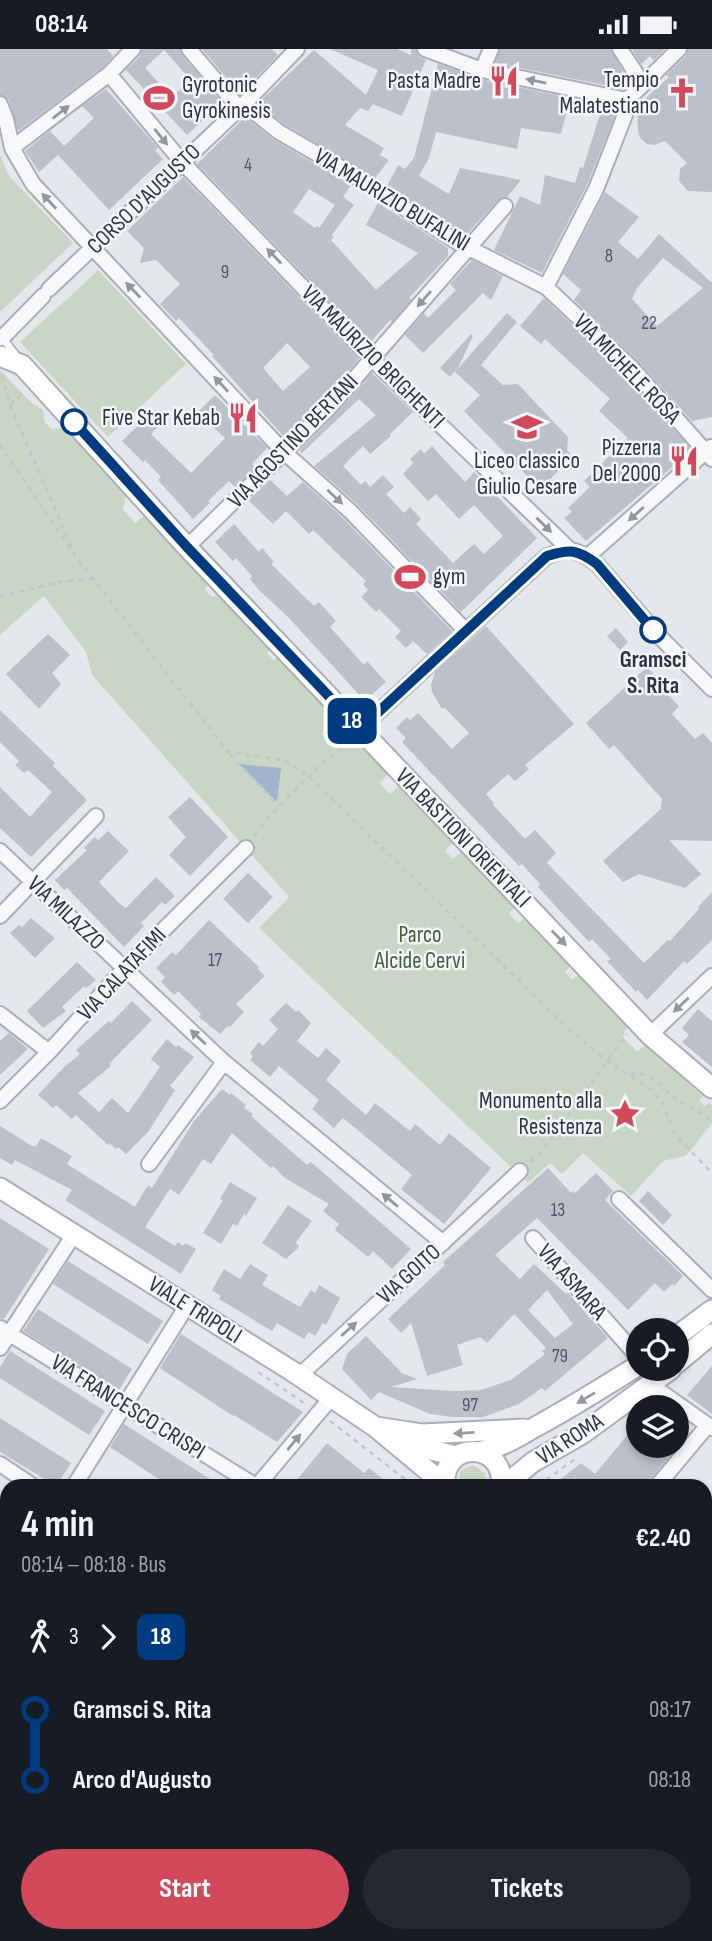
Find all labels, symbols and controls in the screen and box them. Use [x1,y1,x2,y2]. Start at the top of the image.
text: 08:14 [35,9,88,40]
restaurant icon: Pasta Madre [487,64,521,98]
place label: Tempio Malatestiano [559,66,659,120]
place label: Pasta Madre [387,67,481,95]
place label: Gyrotonic Gyrokinesis [182,71,271,125]
one-way arrow [525,76,547,87]
church icon: Tempio Malatestiano [665,76,699,110]
sports icon: Gyrotonic Gyrokinesis [142,81,176,115]
one-way arrow [52,105,70,119]
one-way arrow [153,129,168,146]
street label: CORSO D'AUGUSTO [82,138,206,260]
street label: VIA MAURIZIO BUFALINI [309,142,475,258]
house number: 4 [244,154,252,177]
one-way arrow [40,192,57,209]
house number: 8 [605,245,613,268]
one-way arrow [265,248,282,265]
house number: 9 [221,261,229,284]
street label: VIA MAURIZIO BRIGHENTI [295,279,451,435]
one-way arrow [125,282,141,298]
one-way arrow [417,291,432,308]
street label: VIA MICHELE ROSA [568,308,687,430]
house number: 22 [641,312,657,335]
street label: VIA AGOSTINO BERTANI [222,368,364,514]
one-way arrow [213,376,229,393]
restaurant icon: Five Star Kebab [226,401,260,435]
place label: Five Star Kebab [102,404,220,432]
unlabelled marker [61,409,87,435]
school or university icon: Liceo classico Giulio Cesare [510,410,544,444]
place label: Pizzerıa Del 2000 [592,434,661,488]
restaurant icon: Pizzerıa Del 2000 [667,444,701,478]
place label: Liceo classico Giulio Cesare [474,447,580,501]
one-way arrow [326,489,344,505]
one-way arrow [628,505,645,521]
one-way arrow [536,517,553,534]
sports icon: gym [393,560,427,594]
place label: gym [433,563,465,591]
marker: Gramsci S. Rita [640,617,666,643]
place label: Gramsci S. Rita [620,646,686,700]
line badge: 18 [320,698,384,744]
text: 18 [342,706,362,735]
street label: VIA BASTIONI ORIENTALI [389,763,537,913]
street label: VIA MILAZZO [21,870,111,956]
park label: Parco Alcide Cervi [374,921,465,975]
street label: VIA CALATAFIMI [72,922,172,1026]
one-way arrow [550,929,566,946]
house number: 17 [208,949,223,972]
one-way arrow [673,997,690,1013]
one-way arrow [190,1030,207,1046]
place label: Monumento alla Resistenza [479,1087,602,1141]
place icon: Monumento alla Resistenza [608,1097,642,1131]
one-way arrow [382,1192,400,1207]
house number: 13 [551,1199,565,1222]
street label: VIA GOITO [371,1238,447,1310]
street label: VIA ASMARA [531,1238,613,1326]
street label: VIALE TRIPOLI [143,1270,247,1350]
map controls [626,1318,689,1458]
button: locate [626,1318,689,1381]
one-way arrow [340,1322,357,1338]
house number: 79 [552,1345,568,1368]
street label: VIA FRANCESCO CRISPI [46,1348,210,1466]
one-way arrow [577,1392,596,1405]
house number: 97 [462,1394,478,1417]
button: layers [626,1395,689,1458]
street label: VIA ROMA [531,1407,609,1471]
one-way arrow [452,1428,474,1439]
one-way arrow [286,1433,301,1450]
text: 4 min [21,1502,94,1547]
text: €2.40 [635,1523,691,1554]
text: 08:14 – 08:18 · Bus [21,1551,166,1579]
icon: walk [21,1618,59,1656]
icon: forward [89,1618,127,1656]
text: 18 [151,1622,171,1651]
text: 3 [69,1623,79,1651]
text: Gramsci S. Rita [73,1695,211,1726]
text: 08:17 [649,1696,691,1724]
text: Arco d'Augusto [73,1765,212,1796]
text: 08:18 [648,1766,691,1794]
button: Start [21,1849,349,1929]
button: Tickets [363,1849,691,1929]

